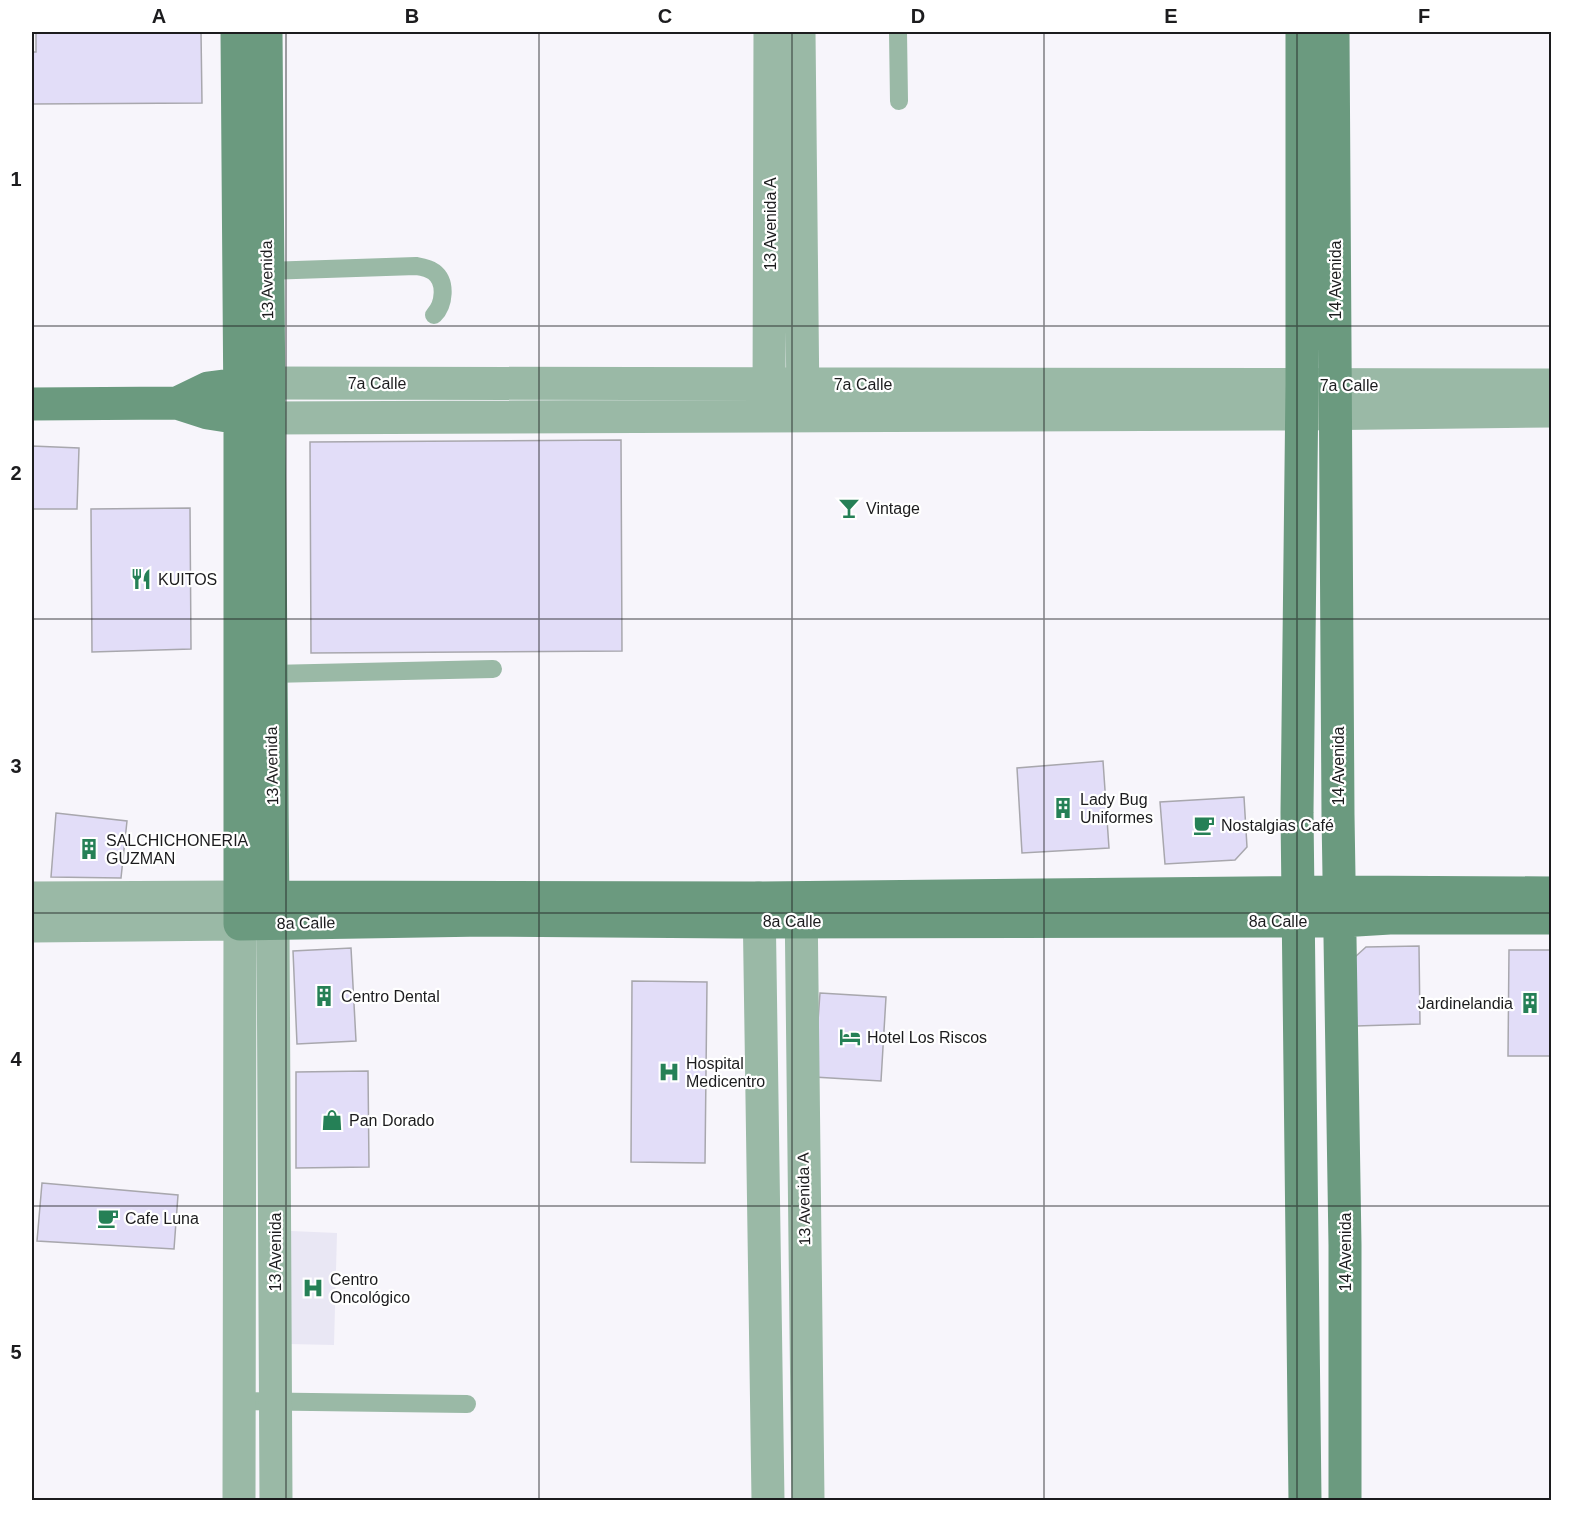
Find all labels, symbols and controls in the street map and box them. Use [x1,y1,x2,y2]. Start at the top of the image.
text: A [152,5,166,27]
text: B [405,5,419,27]
text: C [658,5,672,27]
text: D [911,5,925,27]
text: E [1164,5,1178,27]
text: F [1418,5,1430,27]
text: 1 [10,168,22,190]
street label: 13 Avenida A [762,177,779,271]
street label: 13 Avenida [258,240,276,320]
street label: 14 Avenida [1327,240,1344,319]
street label: 7a Calle [348,375,406,392]
street label: 7a Calle [834,376,892,393]
street label: 7a Calle [1320,377,1378,394]
text: 2 [10,462,22,484]
bar icon: Vintage [837,496,861,520]
place label: Vintage [866,500,920,517]
restaurant icon: KUITOS [129,567,153,591]
place label: KUITOS [158,571,217,588]
street label: 13 Avenida [263,726,281,806]
street label: 14 Avenida [1330,726,1347,805]
text: 3 [10,755,22,777]
place label: Lady Bug Uniformes [1080,791,1153,826]
building icon: Lady Bug Uniformes [1051,796,1075,820]
cafe icon: Nostalgias Café [1192,813,1216,837]
place label: Nostalgias Café [1221,817,1334,834]
place label: SALCHICHONERIA GUZMAN [106,832,249,867]
building icon: SALCHICHONERIA GUZMAN [77,837,101,861]
street label: 8a Calle [763,913,821,930]
street label: 8a Calle [1249,913,1307,930]
street label: 8a Calle [277,914,336,932]
building icon: Centro Dental [312,984,336,1008]
place label: Centro Dental [341,988,440,1005]
building icon: Jardinelandia [1518,991,1542,1015]
place label: Jardinelandia [1418,995,1513,1012]
hotel icon: Hotel Los Riscos [838,1025,862,1049]
place label: Hotel Los Riscos [867,1029,987,1046]
text: 4 [10,1048,22,1070]
place label: Hospital Medicentro [686,1055,765,1090]
hospital icon: Hospital Medicentro [657,1060,681,1084]
shop icon: Pan Dorado [320,1108,344,1132]
place label: Pan Dorado [349,1112,434,1129]
street label: 13 Avenida A [795,1152,813,1246]
cafe icon: Cafe Luna [96,1206,120,1230]
place label: Cafe Luna [125,1210,199,1227]
street label: 13 Avenida [267,1212,284,1291]
street label: 14 Avenida [1337,1212,1354,1291]
place label: Centro Oncológico [330,1271,410,1306]
hospital icon: Centro Oncológico [301,1276,325,1300]
text: 5 [10,1341,22,1363]

